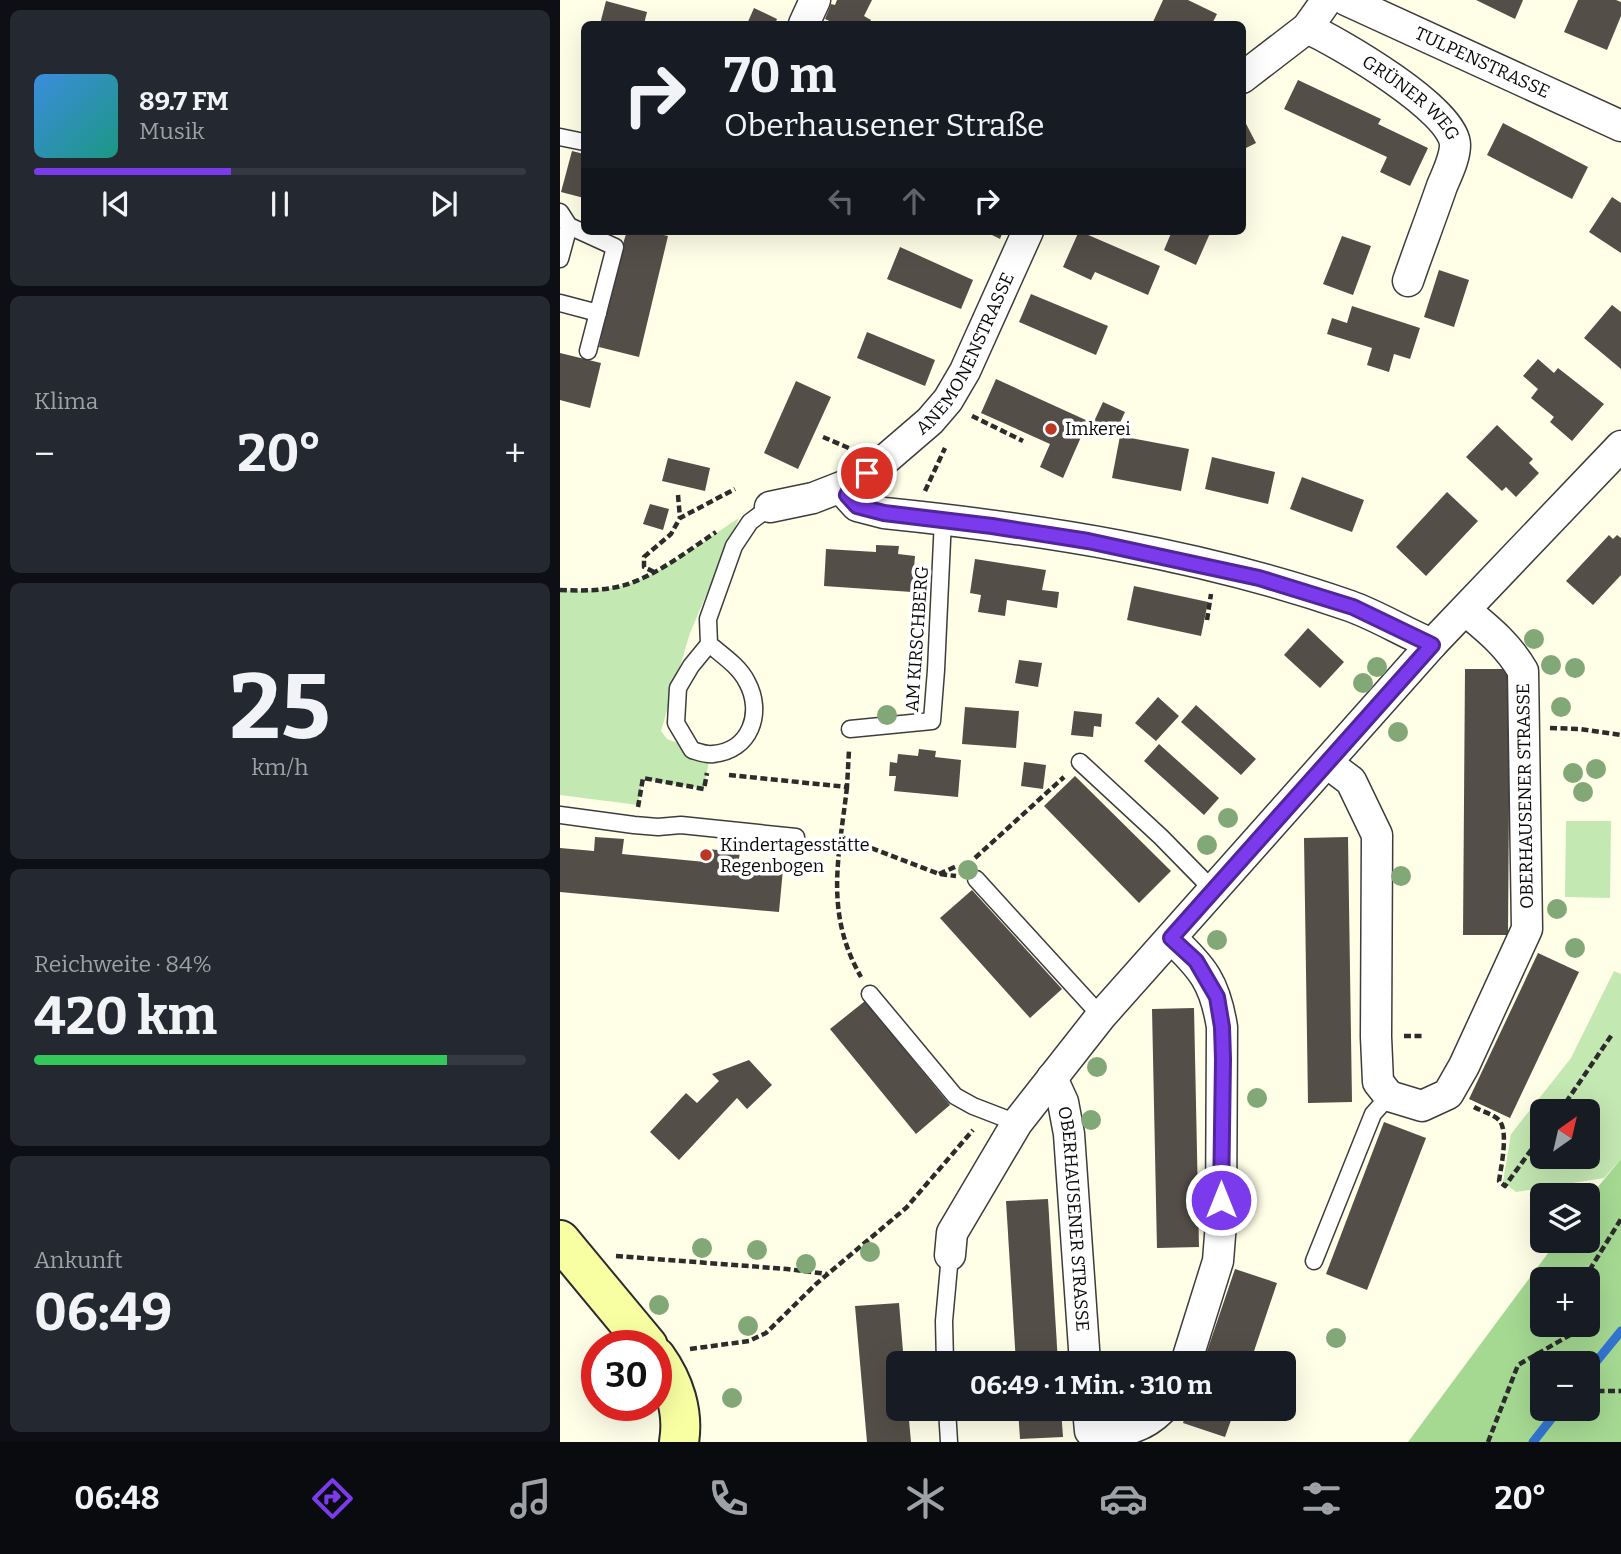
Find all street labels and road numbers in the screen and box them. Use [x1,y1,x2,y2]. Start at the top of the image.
street label: TULPENSTRASSE [1411,22,1553,103]
street label: GRÜNER WEG [1358,51,1464,144]
street label: ANEMONENSTRASSE [911,269,1019,439]
street label: AM KIRSCHBERG [901,565,933,713]
street label: OBERHAUSENER STRASSE [1512,683,1538,909]
street label: OBERHAUSENER STRASSE [1053,1104,1094,1332]

